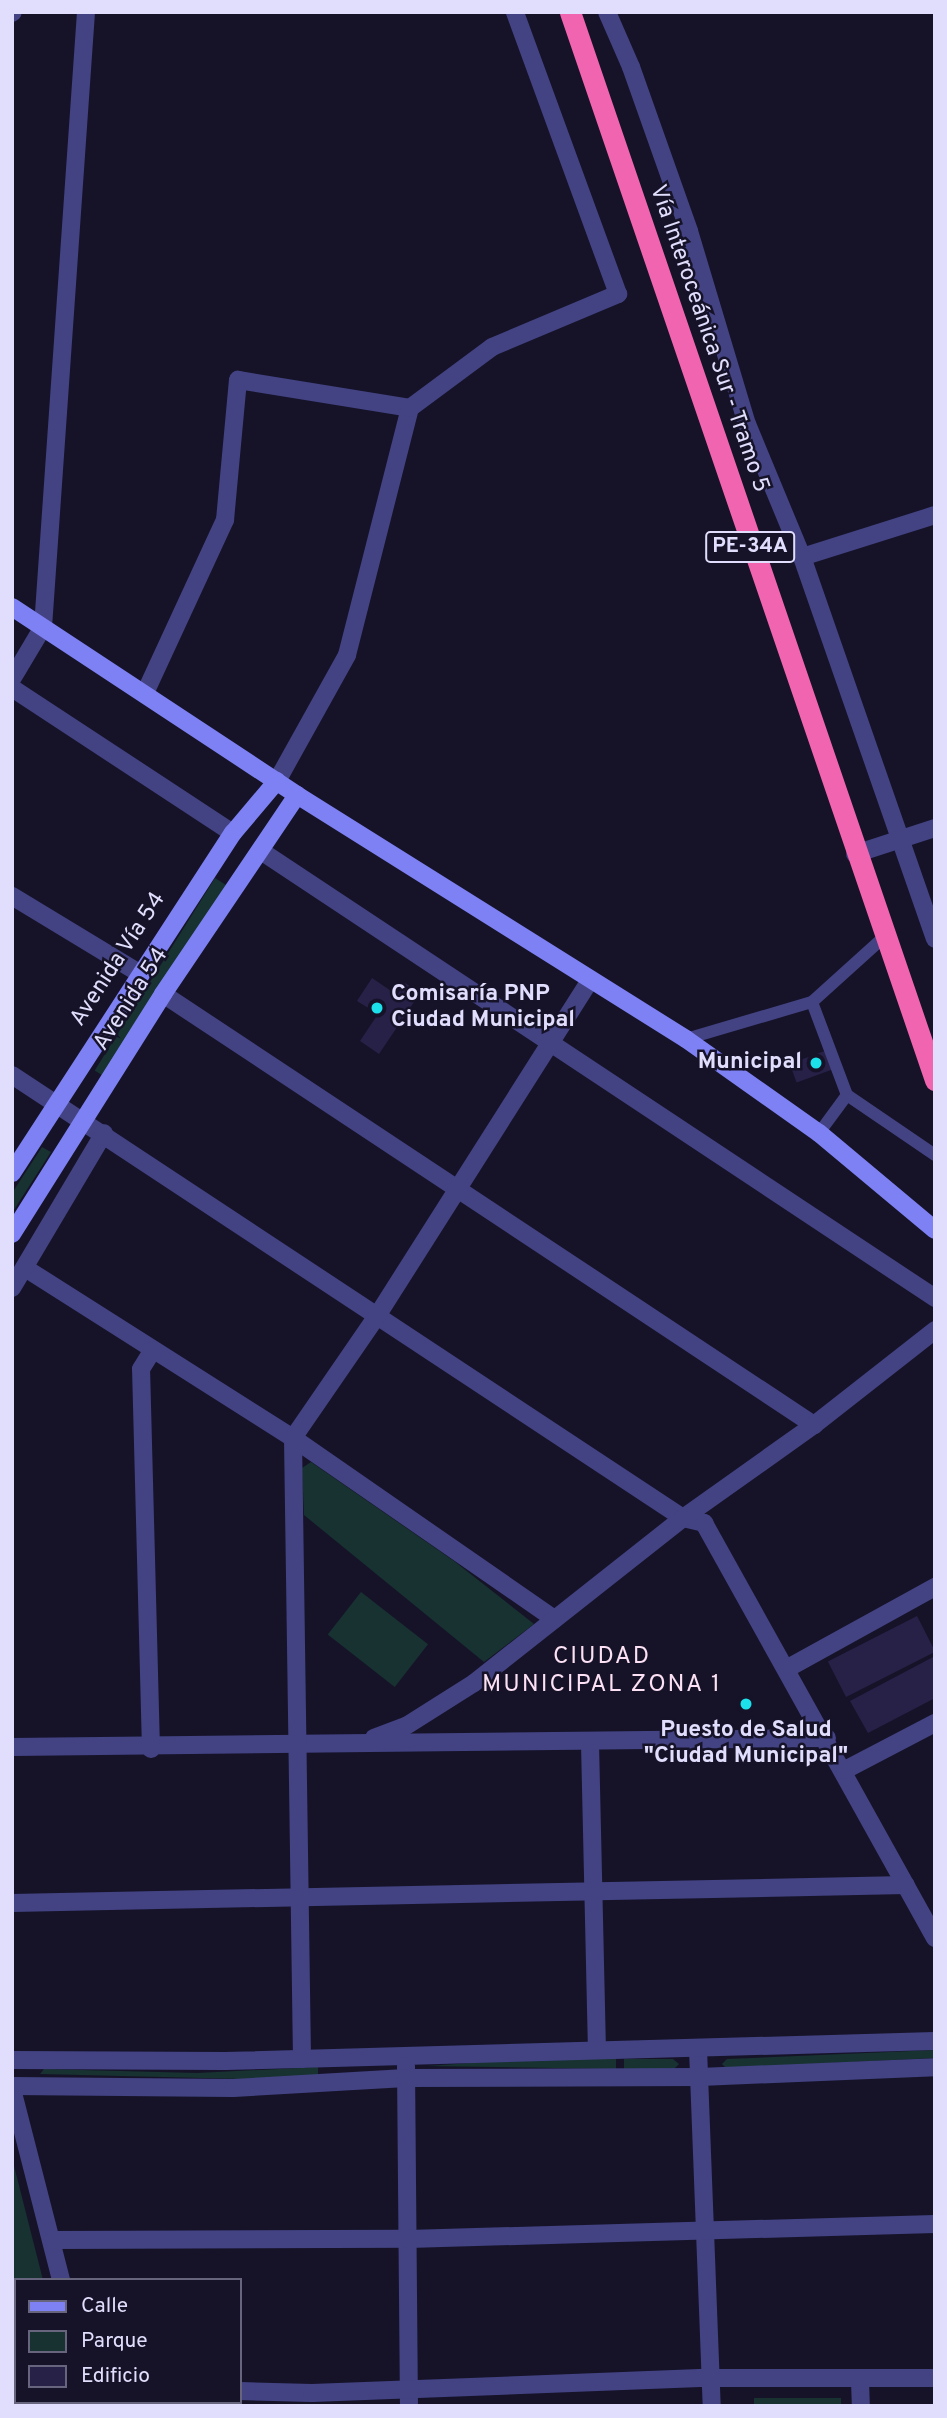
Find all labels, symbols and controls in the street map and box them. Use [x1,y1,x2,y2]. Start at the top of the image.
street label: Vía Interoceánica Sur - Tramo 5 [642,181,774,497]
road number: PE-34A [704,530,796,564]
street label: Avenida Vía 54 [65,887,173,1033]
street label: Avenida 54 [89,943,175,1057]
place label: Comisaría PNP Ciudad Municipal [391,981,575,1035]
marker: Comisaría PNP Ciudad Municipal [369,1000,385,1016]
place label: Municipal [698,1049,802,1077]
marker: Municipal [808,1055,824,1071]
district label: CIUDAD MUNICIPAL ZONA 1 [483,1644,721,1700]
marker: Puesto de Salud "Ciudad Municipal" [736,1694,756,1714]
place label: Puesto de Salud "Ciudad Municipal" [644,1717,848,1771]
legend [14,2278,242,2404]
text: Calle [81,2293,128,2320]
text: Parque [81,2328,148,2355]
text: Edificio [81,2363,150,2390]

